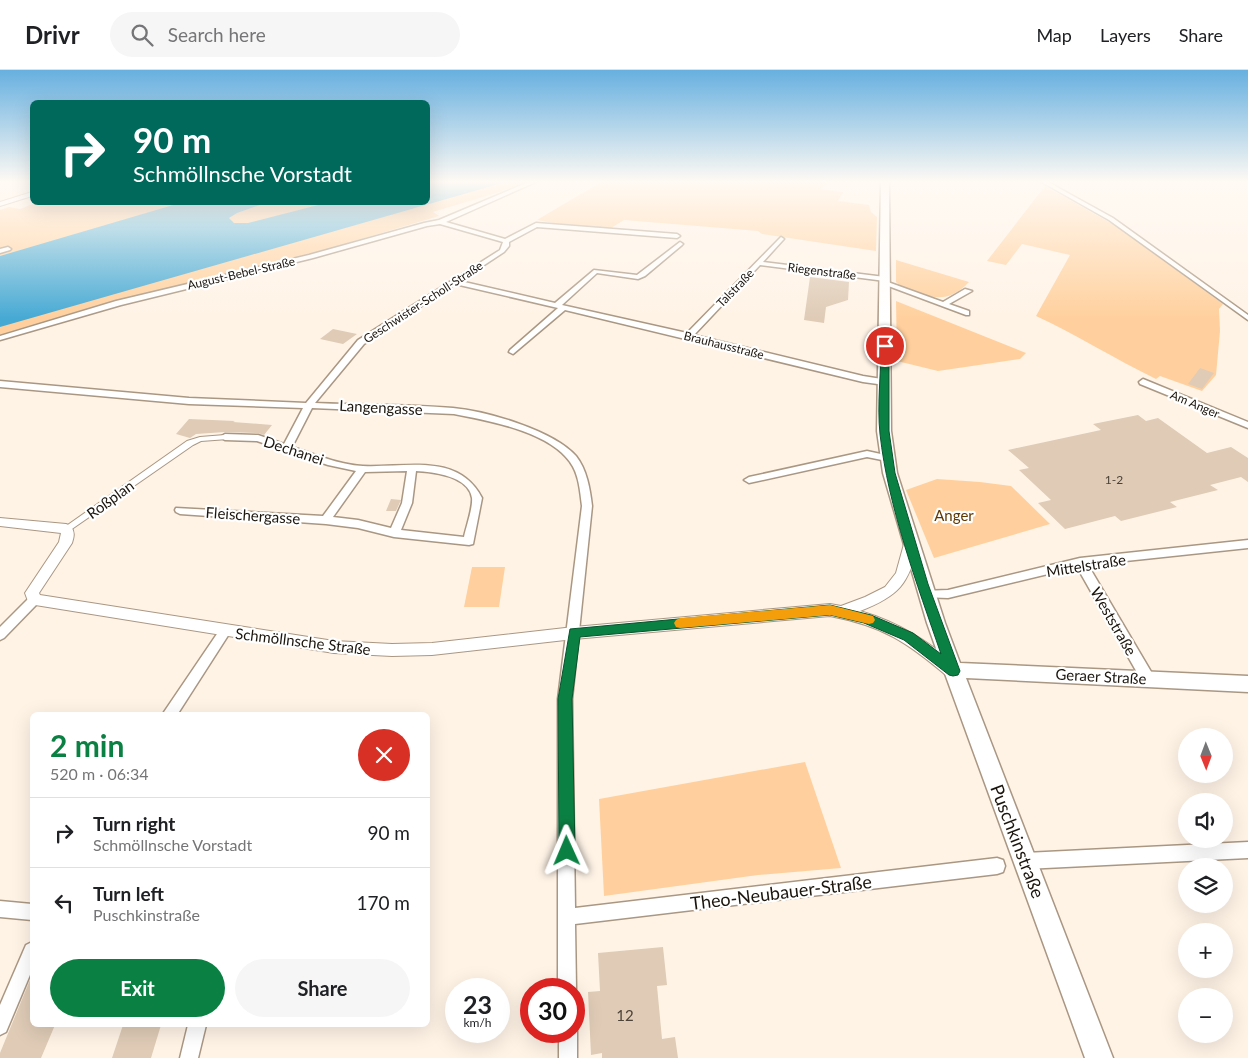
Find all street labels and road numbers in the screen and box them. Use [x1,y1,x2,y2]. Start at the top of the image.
street label: August-Bebel-Straße [186,253,296,293]
street label: Geschwister-Scholl-Straße [361,258,485,346]
street label: Riegenstraße [787,259,857,283]
street label: Talstraße [713,266,757,310]
street label: Brauhausstraße [682,328,766,362]
street label: Am Anger [1168,387,1223,421]
street label: Langengasse [339,396,423,418]
street label: Dechanei [262,432,326,468]
street label: Roßplan [83,476,137,522]
street label: Fleischergasse [205,503,301,527]
street label: Mittelstraße [1045,550,1127,580]
street label: Weststraße [1087,584,1141,658]
street label: Schmöllnsche Straße [234,624,372,658]
street label: Geraer Straße [1055,665,1147,687]
street label: Puschkinstraße [986,781,1050,901]
street label: Theo-Neubauer-Straße [689,870,873,914]

